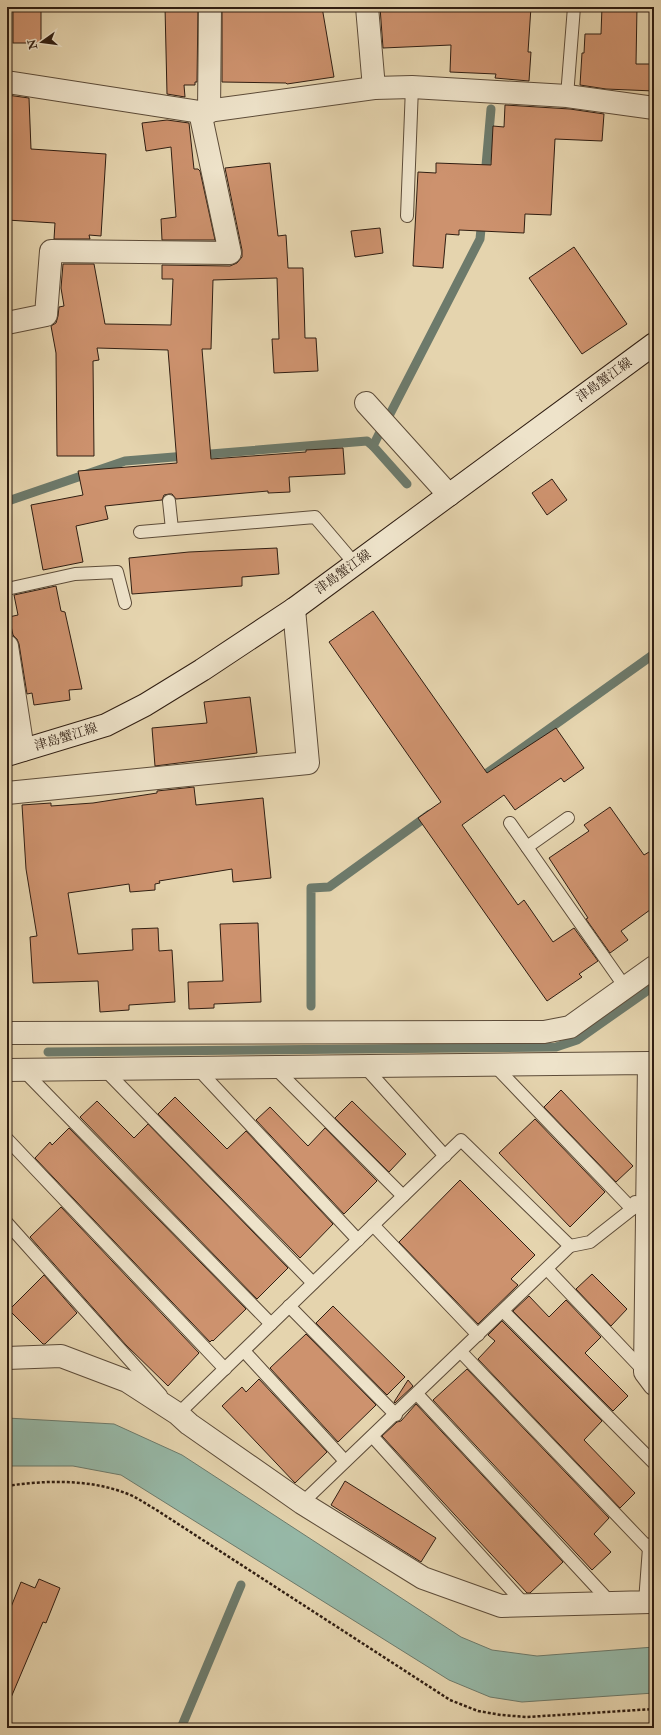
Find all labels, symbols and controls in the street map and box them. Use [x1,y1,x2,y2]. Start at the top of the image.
north arrow [22,22,62,62]
text: N [25,37,41,52]
street label: 津島蟹江線 [573,354,635,406]
street label: 津島蟹江線 [312,546,374,598]
street label: 津島蟹江線 [33,720,99,754]

